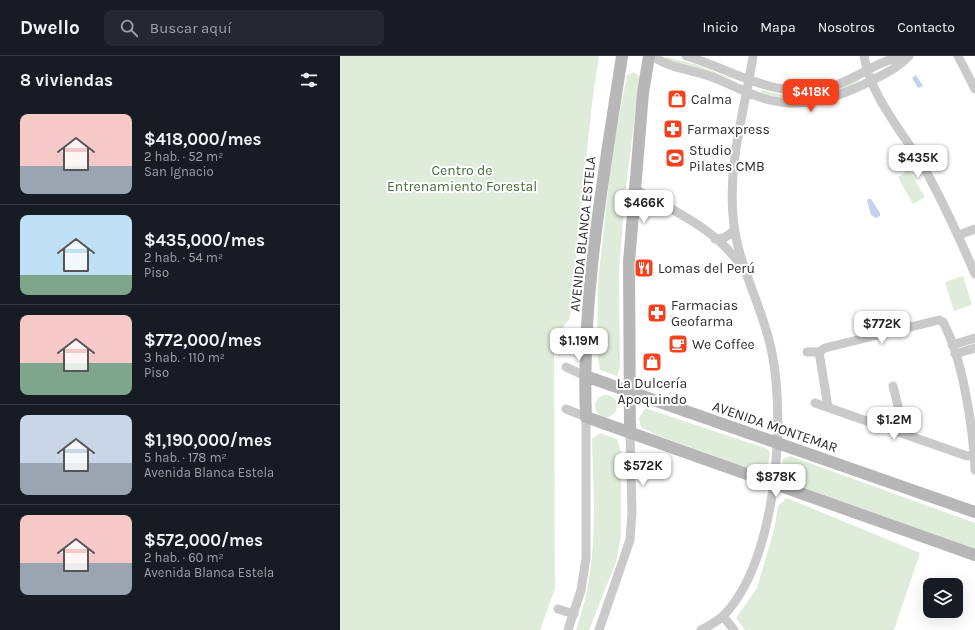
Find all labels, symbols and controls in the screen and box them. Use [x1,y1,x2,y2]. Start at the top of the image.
search box [104,10,384,46]
text: Dwello [20,17,80,39]
icon: search [118,17,140,39]
text: Buscar aquí [150,19,232,37]
text: Inicio [703,19,738,36]
text: Mapa [760,19,796,36]
text: Nosotros [818,19,875,36]
text: Contacto [897,19,955,36]
icon: filters [298,69,320,91]
text: 8 viviendas [20,70,113,90]
pin: $418K [783,79,839,113]
text: $418K [792,84,830,99]
shop icon: Calma [666,88,688,110]
place label: Calma [691,91,732,108]
pharmacy icon: Farmaxpress [662,118,684,140]
place label: Farmaxpress [687,121,770,138]
text: $418,000/mes [144,129,262,149]
icon: home [52,130,100,178]
place label: Studio Pilates CMB [689,142,765,175]
pin: $435K [890,145,946,179]
sports icon: Studio Pilates CMB [664,147,686,169]
text: 2 hab. · 52 m² [144,149,223,164]
text: $435K [898,150,938,165]
street label: AVENIDA BLANCA ESTELA [566,155,600,313]
park label: Centro de Entrenamiento Forestal [387,162,537,195]
text: San Ignacio [144,164,214,179]
pin: $466K [616,190,672,224]
text: $466K [624,195,664,210]
text: $435,000/mes [144,230,265,250]
icon: home [52,231,100,279]
text: 2 hab. · 54 m² [144,250,223,265]
restaurant icon: Lomas del Perú [633,257,655,279]
place label: Lomas del Perú [658,260,755,277]
text: Piso [144,265,169,280]
place label: Farmacias Geofarma [671,297,738,330]
pharmacy icon: Farmacias Geofarma [646,302,668,324]
pin: $772K [854,311,910,345]
text: $772K [863,316,901,331]
pin: $1.19M [546,328,612,362]
text: $772,000/mes [144,330,262,350]
icon: home [52,331,100,379]
text: $1.19M [559,333,599,348]
cafe icon: We Coffee [667,333,689,355]
place label: We Coffee [692,336,755,353]
text: 3 hab. · 110 m² [144,350,225,365]
shop icon: La Dulcería Apoquindo [641,351,663,373]
text: Piso [144,365,169,380]
place label: La Dulcería Apoquindo [617,375,687,408]
street label: AVENIDA MONTEMAR [710,398,840,456]
pin: $1.2M [866,407,922,441]
text: $1.2M [876,412,912,427]
text: $1,190,000/mes [144,430,272,450]
icon: home [52,431,100,479]
text: 5 hab. · 178 m² [144,450,227,465]
pin: $572K [615,453,671,487]
text: $572K [623,458,663,473]
pin: $878K [748,464,804,498]
text: Avenida Blanca Estela [144,465,274,480]
text: $878K [756,469,796,484]
text: $572,000/mes [144,530,263,550]
icon: home [52,531,100,579]
text: 2 hab. · 60 m² [144,550,224,565]
text: Avenida Blanca Estela [144,565,274,580]
map controls [923,578,963,618]
button: layers [923,578,963,618]

